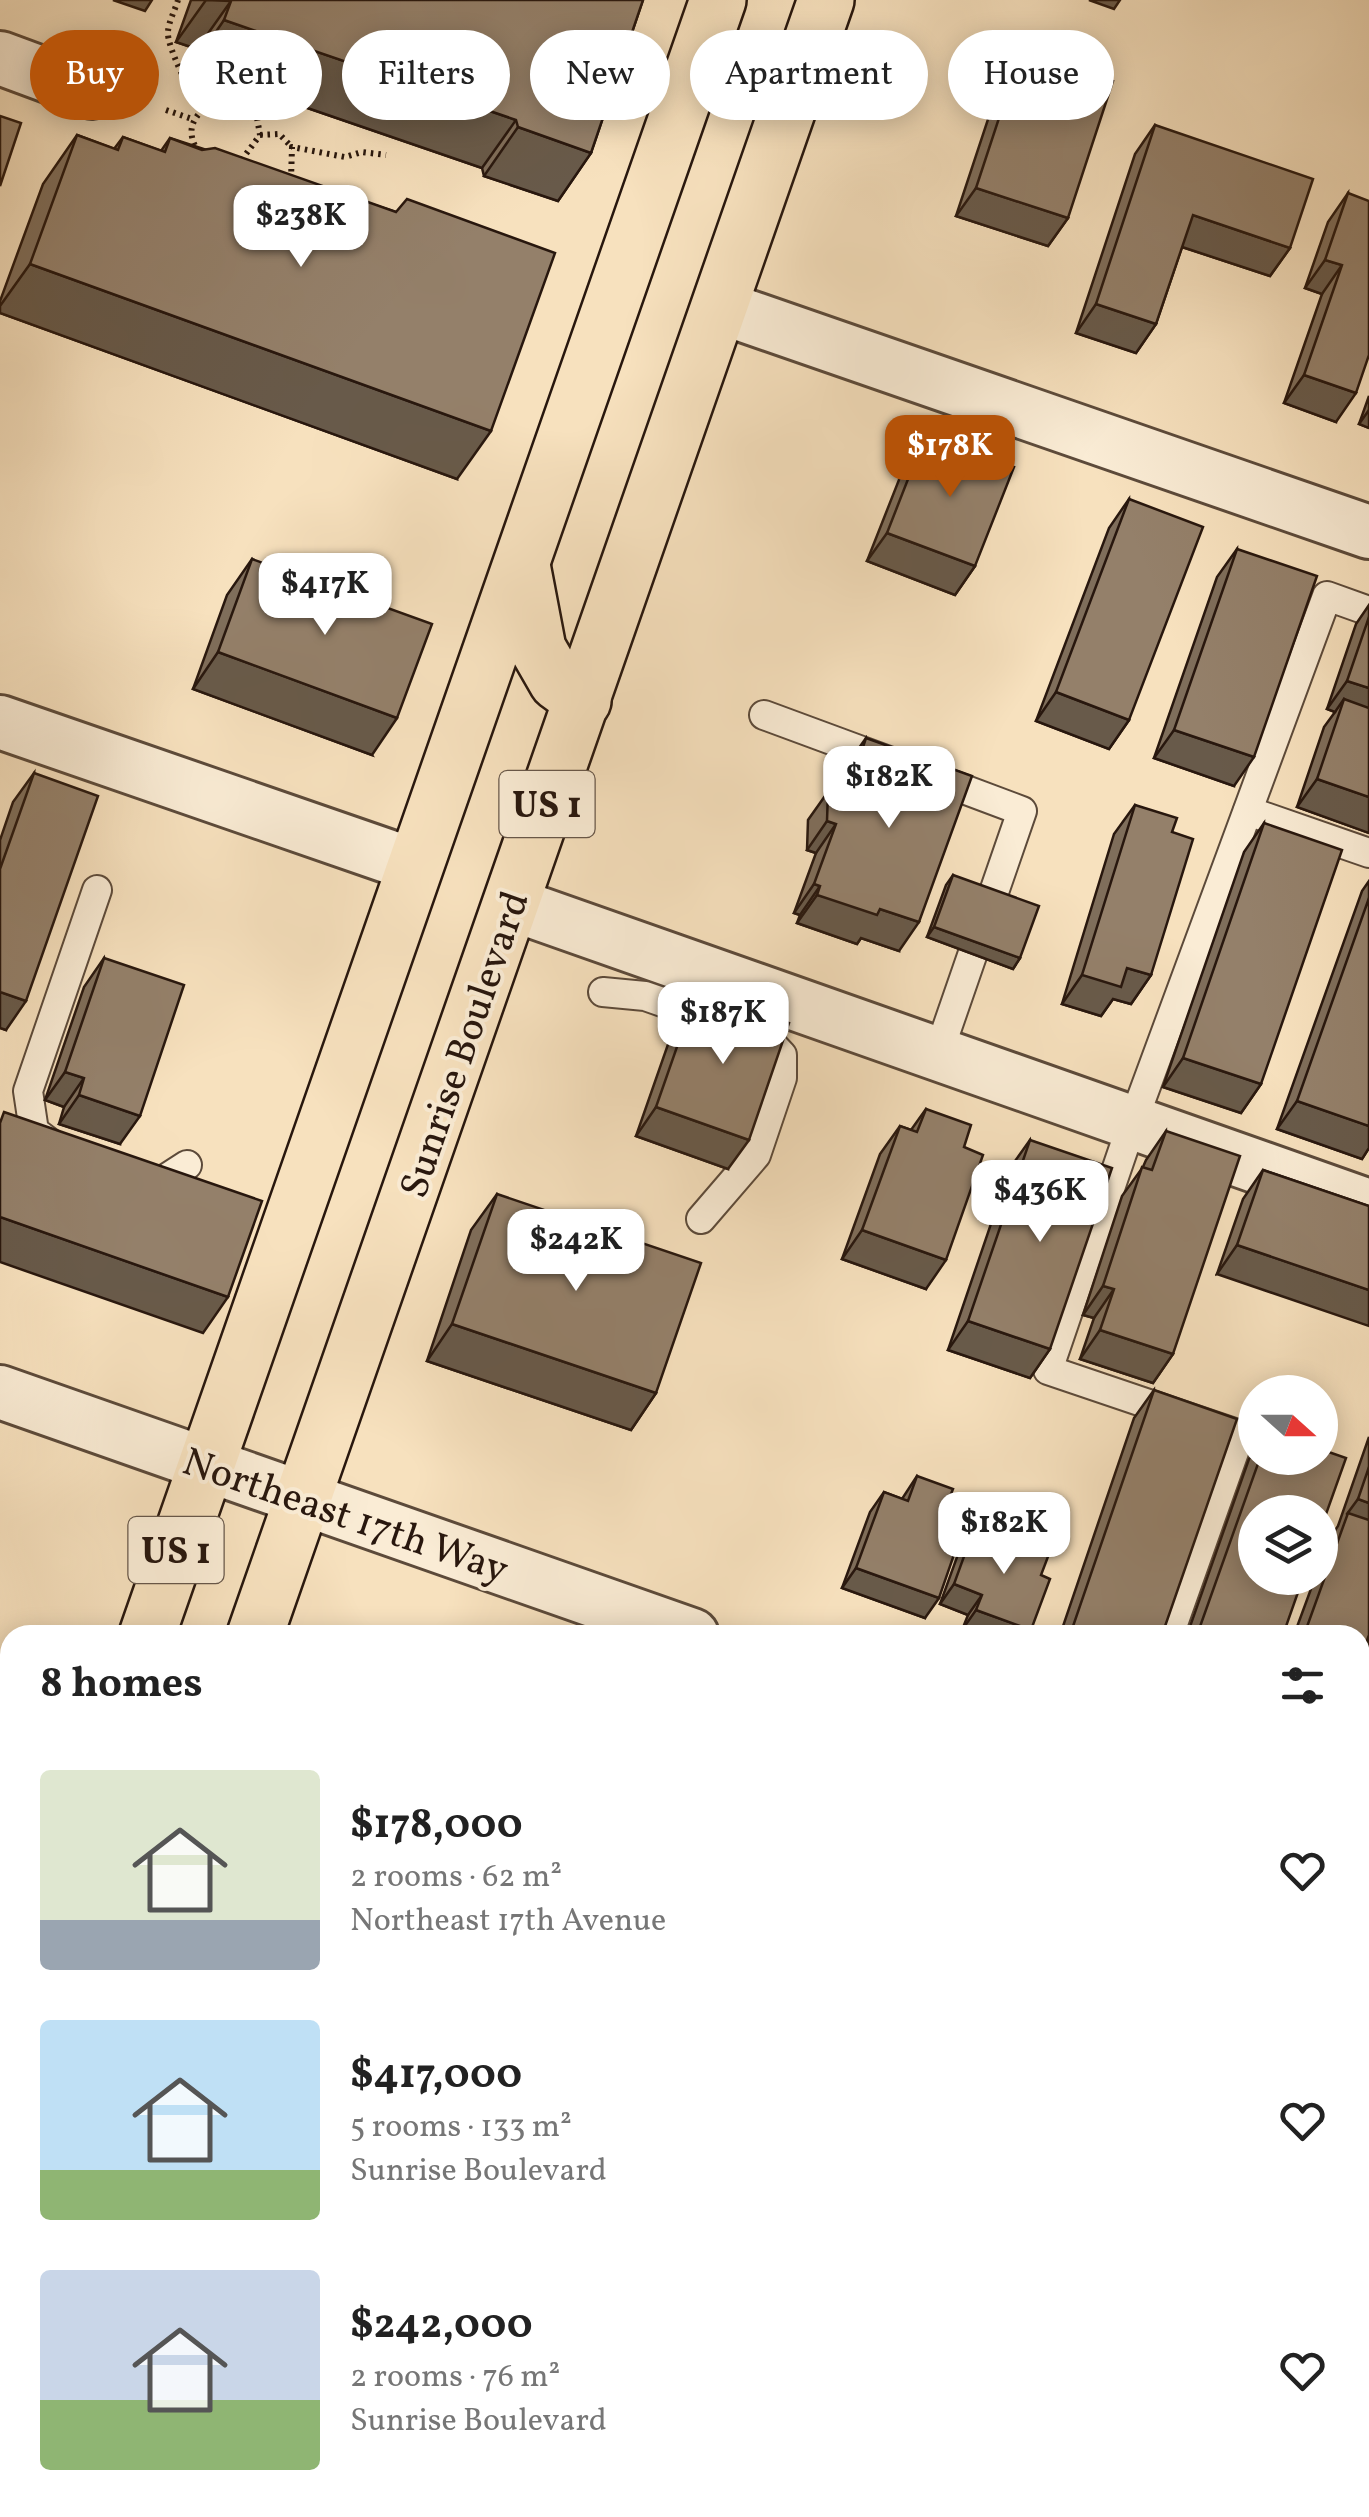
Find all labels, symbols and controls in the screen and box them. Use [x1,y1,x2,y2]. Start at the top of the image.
chip: Buy [30,30,159,120]
chip: Rent [179,30,322,120]
chip: Filters [342,30,510,120]
chip: New [530,30,670,120]
chip: Apartment [690,30,928,120]
chip: House [948,30,1114,120]
pin: $238K [231,185,371,270]
text: $238K [256,195,346,239]
pin: $178K [880,415,1020,500]
text: $178K [907,425,993,469]
pin: $417K [255,553,395,638]
text: $417K [281,563,369,607]
pin: $182K [819,746,959,831]
text: $182K [845,756,933,800]
road number: US 1 [500,771,594,837]
street label: Sunrise Boulevard [388,884,546,1206]
pin: $187K [653,982,793,1067]
text: $187K [680,992,766,1036]
pin: $436K [970,1160,1110,1245]
text: $436K [993,1170,1087,1214]
pin: $242K [506,1209,646,1294]
text: $242K [529,1219,623,1263]
north arrow [1238,1375,1338,1475]
map controls [1238,1375,1338,1595]
street label: Northeast 17th Way [174,1436,515,1600]
pin: $182K [934,1492,1074,1577]
button: layers [1238,1495,1338,1595]
text: $182K [960,1502,1048,1546]
road number: US 1 [128,1517,224,1583]
text: 8 homes [40,1656,203,1715]
icon: filters [1275,1658,1330,1713]
text: $178,000 [350,1797,523,1856]
icon: home [120,1810,240,1930]
icon: heart [1275,1843,1330,1898]
text: 2 rooms · 62 m² [350,1856,562,1900]
text: Northeast 17th Avenue [350,1900,666,1944]
text: $417,000 [350,2047,522,2106]
icon: home [120,2060,240,2180]
icon: heart [1275,2093,1330,2148]
text: 5 rooms · 133 m² [350,2106,572,2150]
text: Sunrise Boulevard [350,2150,607,2194]
text: $242,000 [350,2297,533,2356]
icon: home [120,2310,240,2430]
icon: heart [1275,2343,1330,2398]
text: 2 rooms · 76 m² [350,2356,560,2400]
text: Sunrise Boulevard [350,2400,607,2444]

